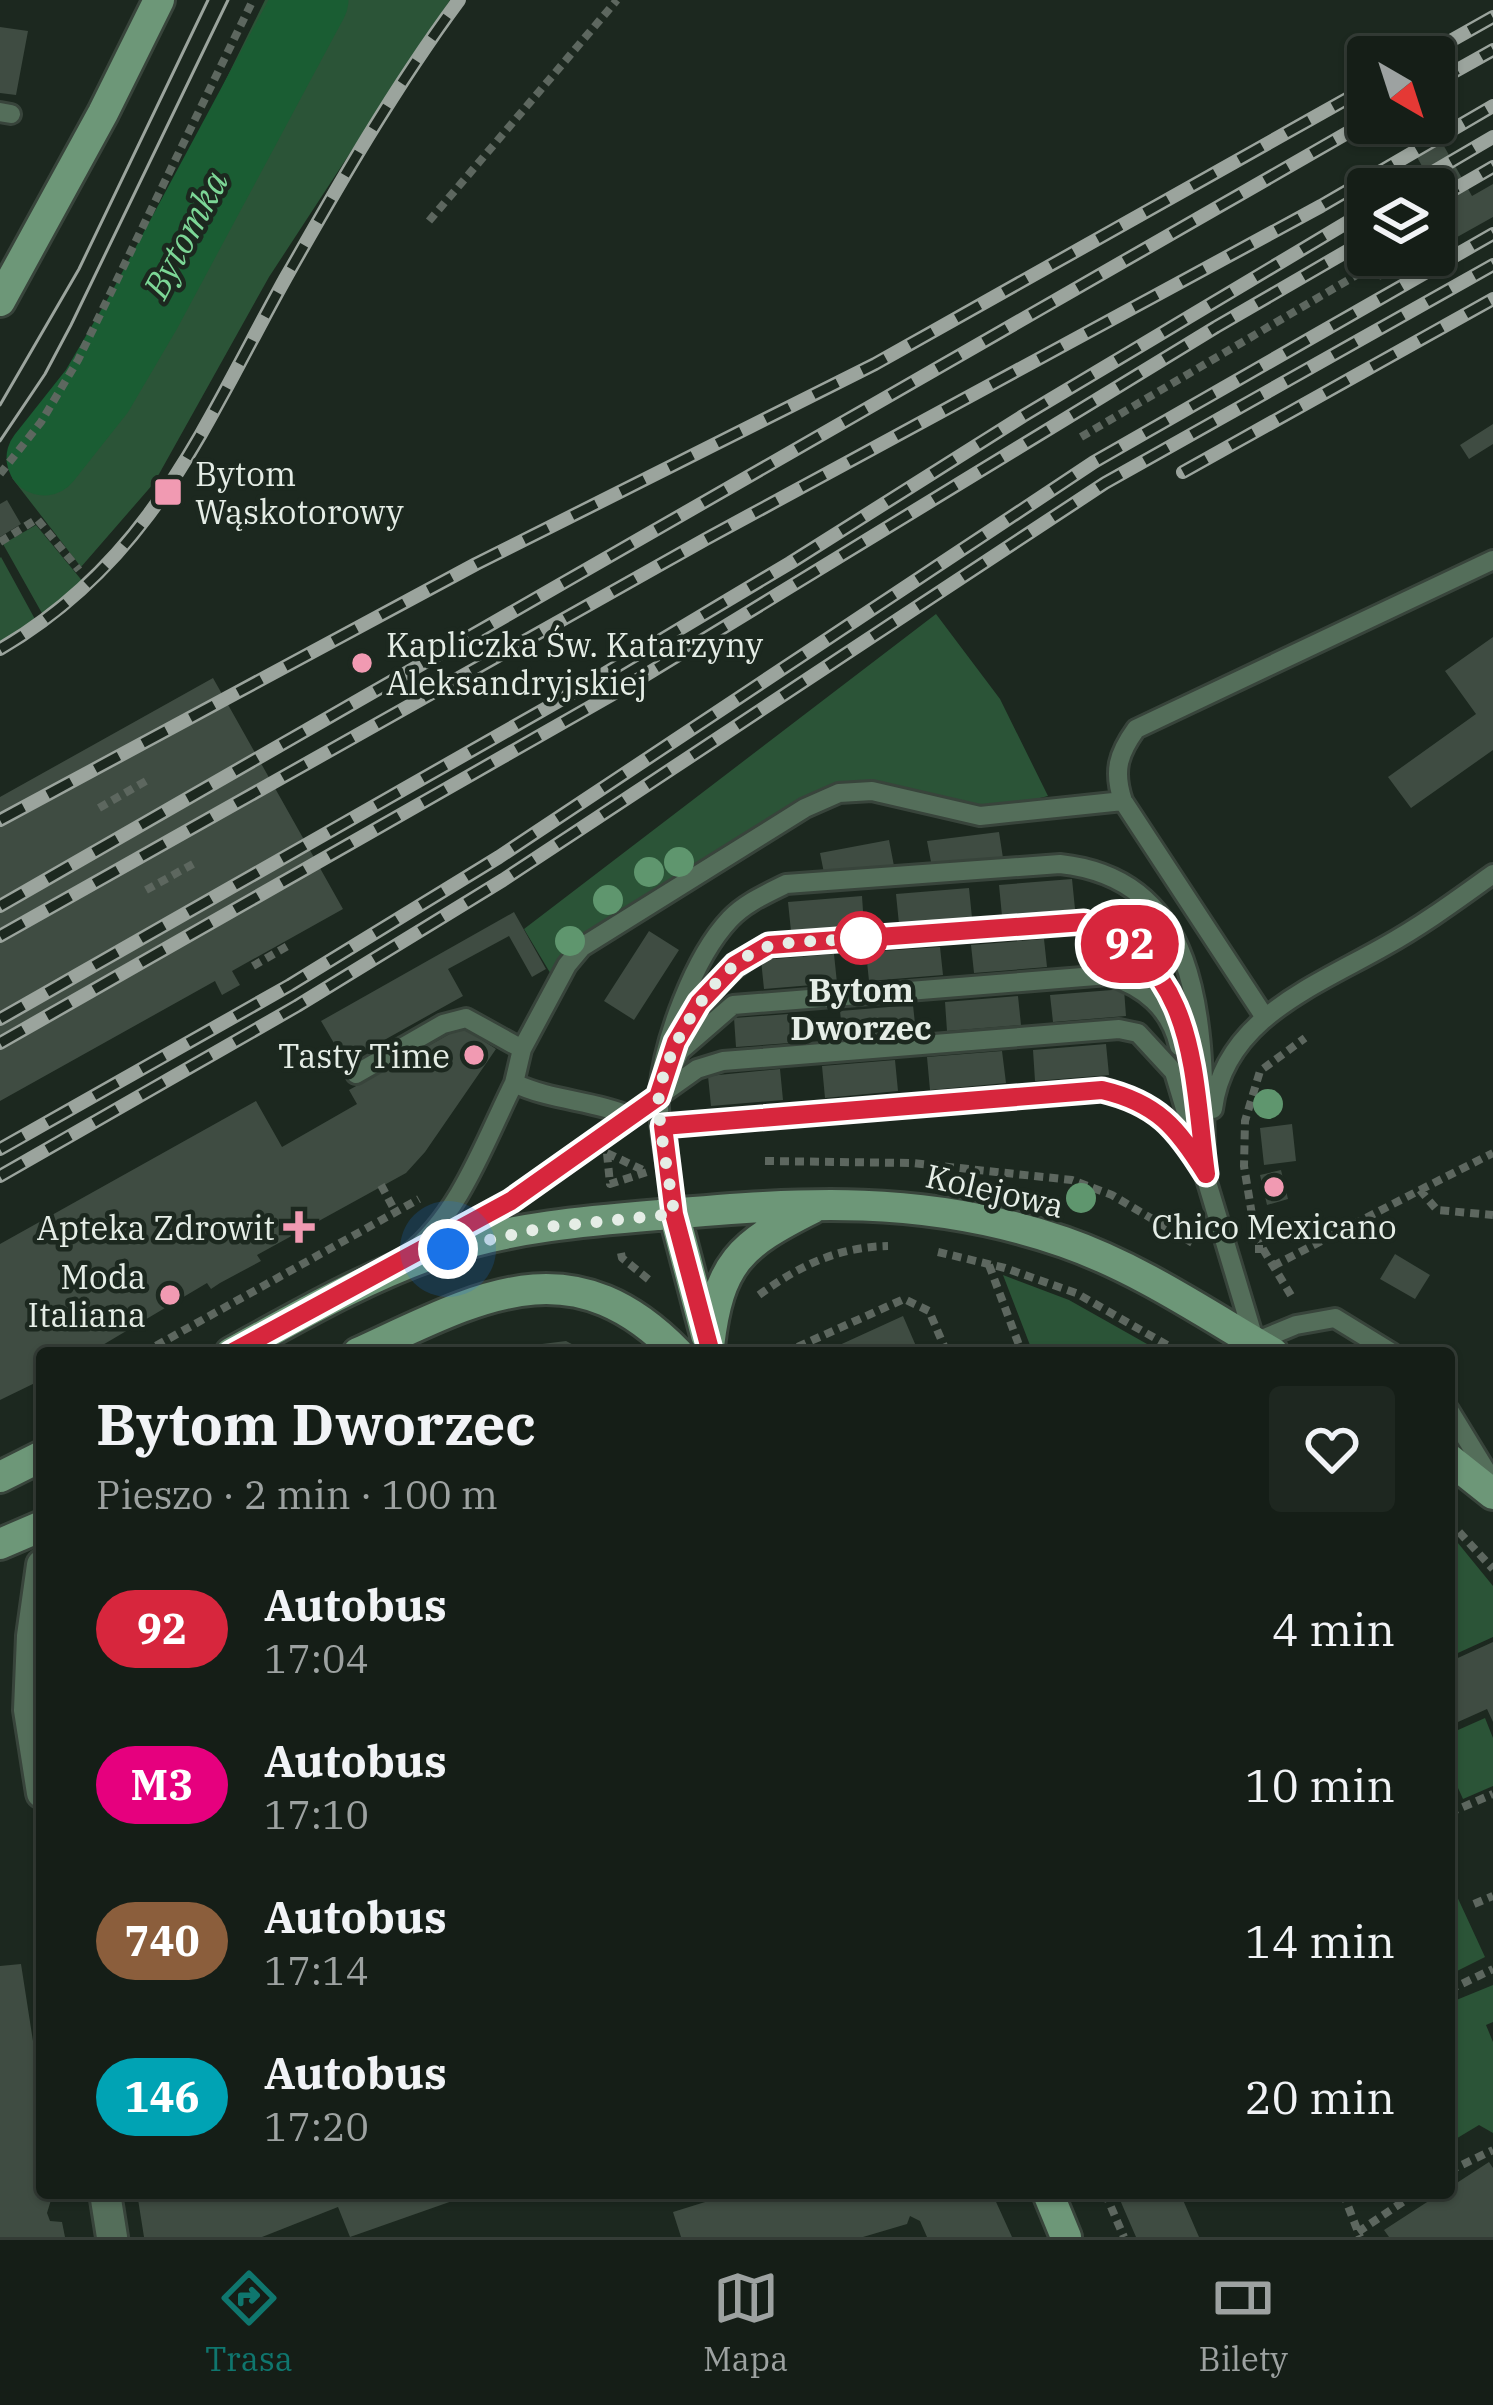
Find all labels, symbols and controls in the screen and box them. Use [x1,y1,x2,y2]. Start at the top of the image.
north arrow [1347,36,1455,144]
map controls [1347,36,1455,276]
water label: Bytomka [131,162,238,307]
button: layers [1347,168,1455,276]
place label: Bytom Wąskotorowy [195,452,404,533]
marker: Bytom Wąskotorowy [152,476,184,508]
place label: Kapliczka Św. Katarzyny Aleksandryjskiej [386,623,764,704]
marker: Kapliczka Św. Katarzyny Aleksandryjskiej [349,650,375,676]
line badge: 92 [1076,905,1184,983]
marker: Bytom Dworzec [836,913,886,963]
text: 92 [1105,916,1155,971]
place label: Bytom Dworzec [790,968,932,1049]
place label: Tasty Time [278,1034,450,1077]
marker: Tasty Time [461,1042,487,1068]
street label: Kolejowa [922,1153,1068,1227]
marker: Chico Mexicano [1261,1174,1287,1200]
place label: Chico Mexicano [1151,1205,1397,1248]
place label: Apteka Zdrowit [36,1206,275,1249]
marker: Apteka Zdrowit [286,1214,312,1240]
your location [418,1219,478,1279]
place label: Moda Italiana [27,1255,146,1336]
marker: Moda Italiana [157,1282,183,1308]
button: heart [1269,1386,1395,1512]
text: Bytom Dworzec [96,1387,536,1461]
text: Pieszo · 2 min · 100 m [96,1469,498,1520]
text: Autobus [264,1575,447,1633]
text: 4 min [1272,1600,1395,1658]
text: 92 [137,1601,187,1656]
text: 17:04 [264,1633,369,1684]
text: Autobus [264,1731,447,1789]
text: 10 min [1245,1756,1395,1814]
text: M3 [131,1757,193,1812]
text: 17:10 [264,1789,369,1840]
text: Autobus [264,1887,447,1945]
text: 14 min [1245,1912,1395,1970]
text: 740 [124,1913,200,1968]
text: 17:14 [264,1945,369,1996]
text: Autobus [264,2043,447,2101]
text: 20 min [1245,2068,1395,2126]
text: 146 [124,2069,200,2124]
text: 17:20 [264,2101,369,2152]
tab: Trasa [205,2265,293,2380]
tab: Mapa [703,2265,788,2380]
tab: Bilety [1199,2265,1288,2380]

